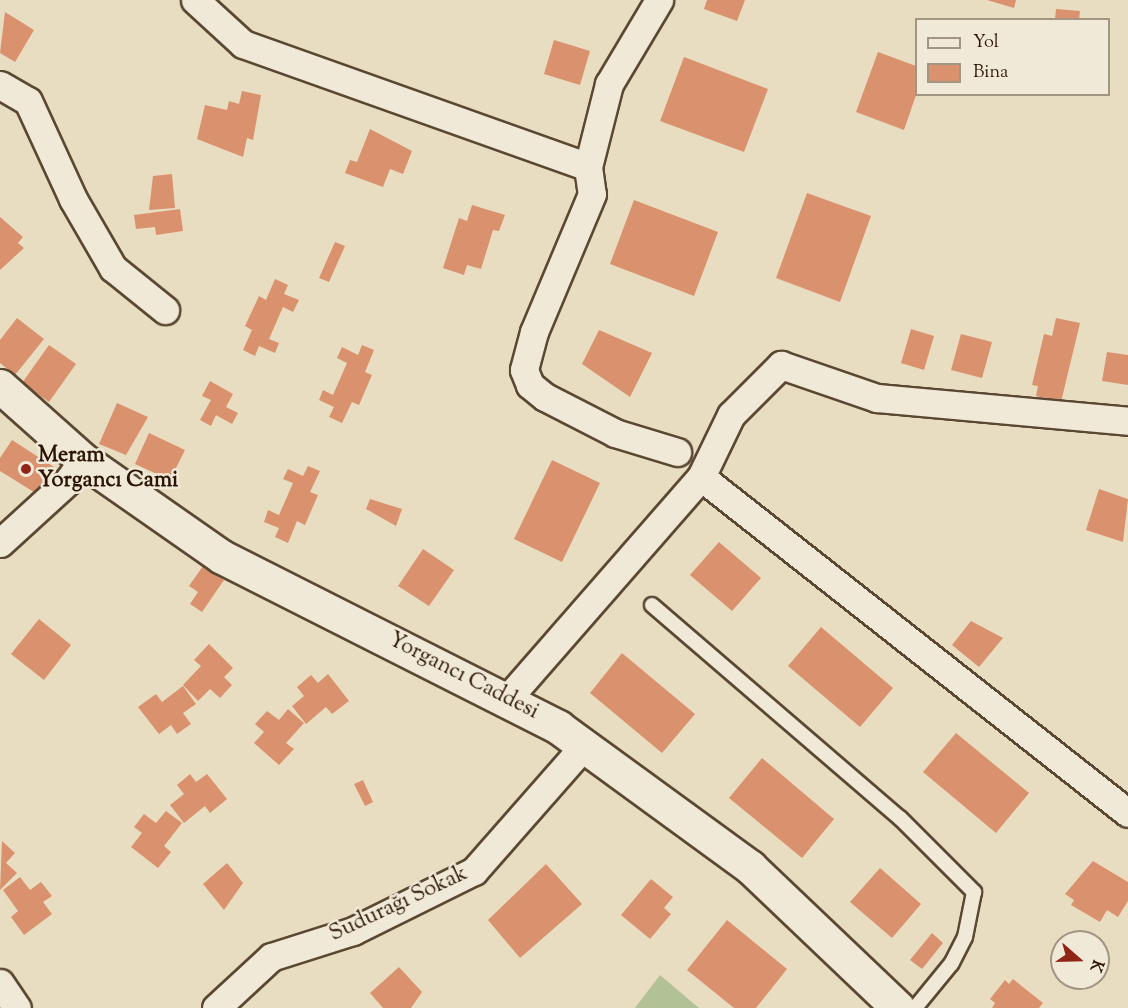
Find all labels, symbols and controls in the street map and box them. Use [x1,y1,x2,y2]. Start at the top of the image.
legend [915,18,1110,96]
text: Yol [973,30,999,56]
text: Bina [973,60,1008,86]
place label: Meram Yorgancı Cami [38,443,178,494]
marker: Meram Yorgancı Cami [19,462,33,476]
street label: Yorgancı Caddesi [383,628,543,726]
street label: Sudurağı Sokak [326,861,472,949]
north arrow [1050,930,1110,990]
text: K [1083,956,1108,975]

